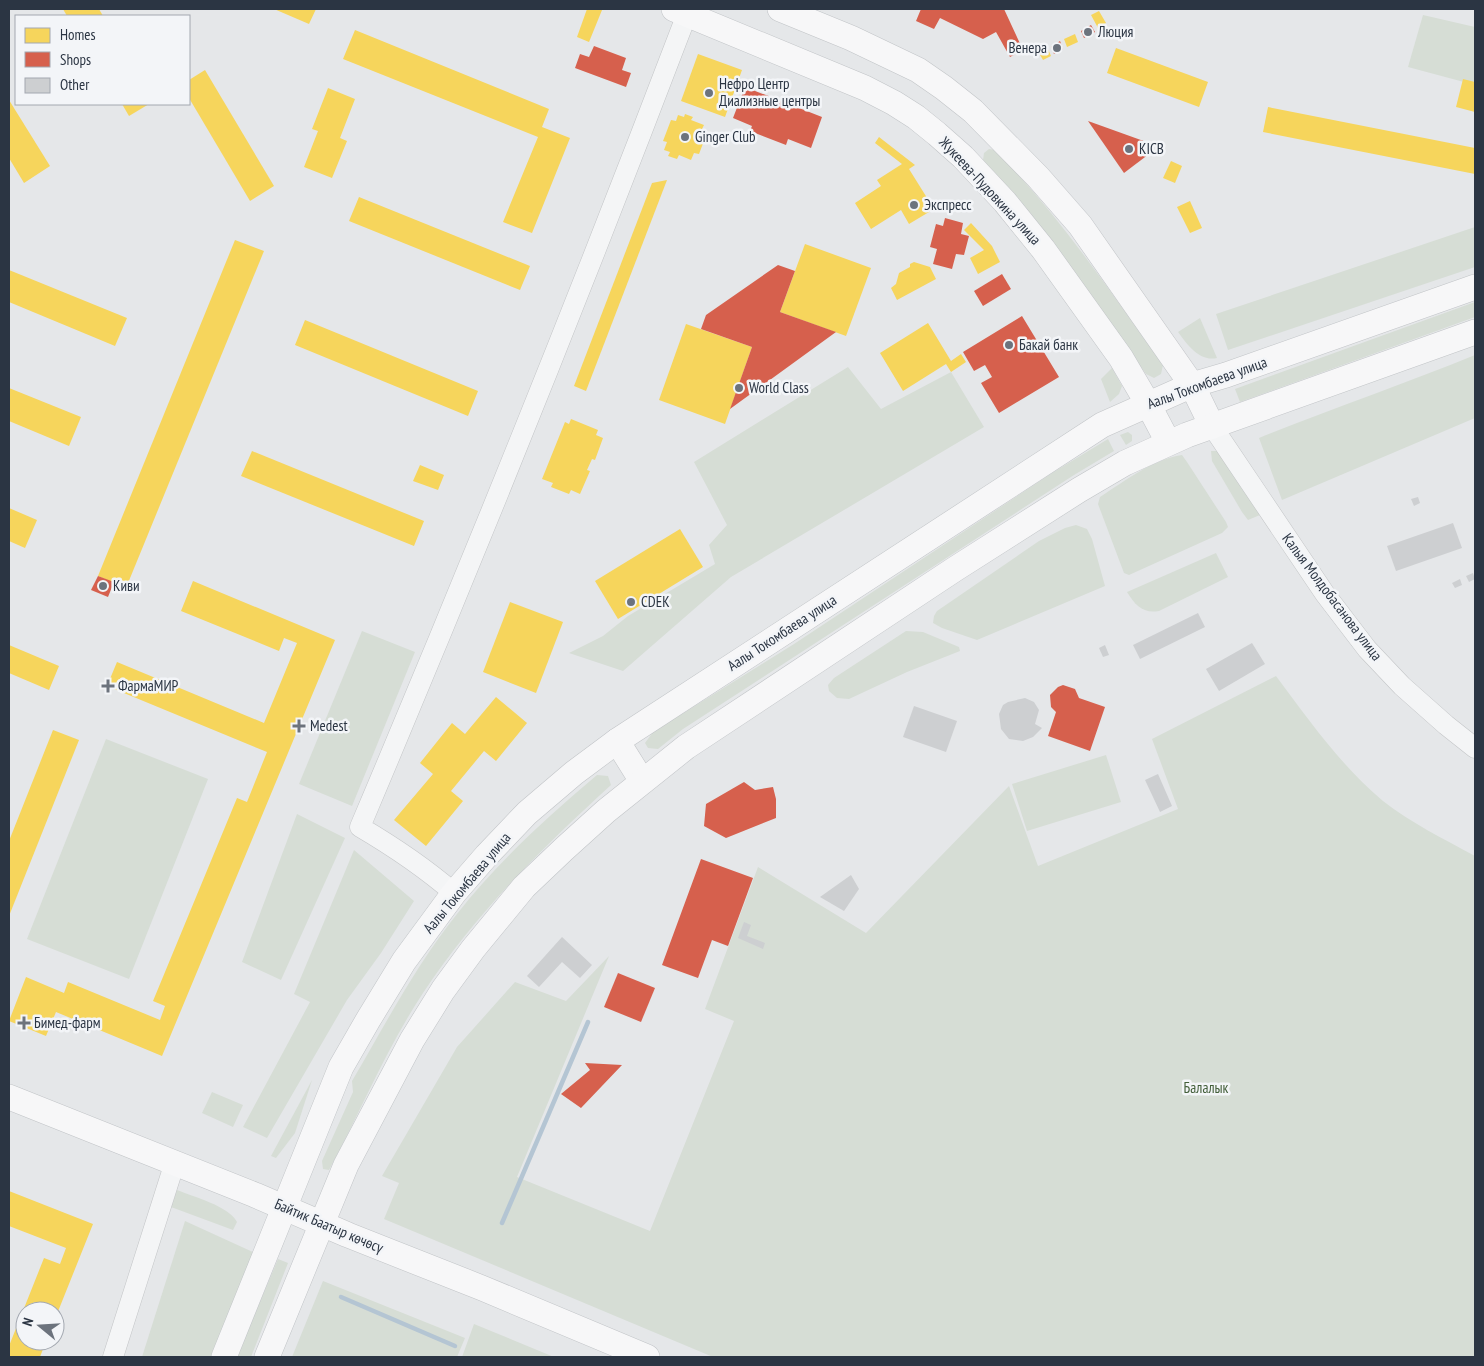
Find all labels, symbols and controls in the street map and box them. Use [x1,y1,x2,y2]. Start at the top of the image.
legend [15,15,190,105]
place label: Люция [1097,22,1133,41]
text: Homes [60,25,96,44]
marker: Люция [1082,26,1094,38]
place label: Венера [1009,38,1047,57]
marker: Венера [1051,42,1063,54]
text: Shops [60,50,91,69]
place label: Нефро Центр Диализные центры [719,74,820,110]
text: Other [60,75,90,94]
marker: Нефро Центр Диализные центры [703,87,715,99]
place label: Ginger Club [695,127,756,146]
marker: Ginger Club [679,131,691,143]
street label: Жукеева-Пудовкина улица [935,132,1045,249]
place label: KICB [1139,139,1164,158]
marker: KICB [1123,143,1135,155]
place label: Экспресс [924,195,972,214]
marker: Экспресс [908,199,920,211]
place label: Бакай банк [1019,335,1078,354]
marker: Бакай банк [1003,339,1015,351]
street label: Аалы Токомбаева улица [1144,352,1269,413]
place label: World Class [749,378,809,397]
marker: World Class [733,382,745,394]
street label: Калыя Молдобасанова улица [1278,529,1386,664]
place label: Киви [113,576,140,595]
marker: Киви [97,580,109,592]
street label: Аалы Токомбаева улица [724,590,840,675]
place label: CDEK [641,592,670,611]
marker: CDEK [625,596,637,608]
place label: ФармаМИР [118,676,179,695]
marker: ФармаМИР [102,680,114,692]
place label: Medest [310,716,348,735]
marker: Medest [292,719,306,733]
street label: Аалы Токомбаева улица [419,828,514,937]
place label: Бимед-фарм [34,1013,101,1032]
marker: Бимед-фарм [18,1017,30,1029]
park label: Балалык [1184,1078,1229,1097]
street label: Байтик Баатыр көчөсү [272,1194,387,1257]
north arrow [15,1301,65,1351]
text: N [18,1316,37,1328]

